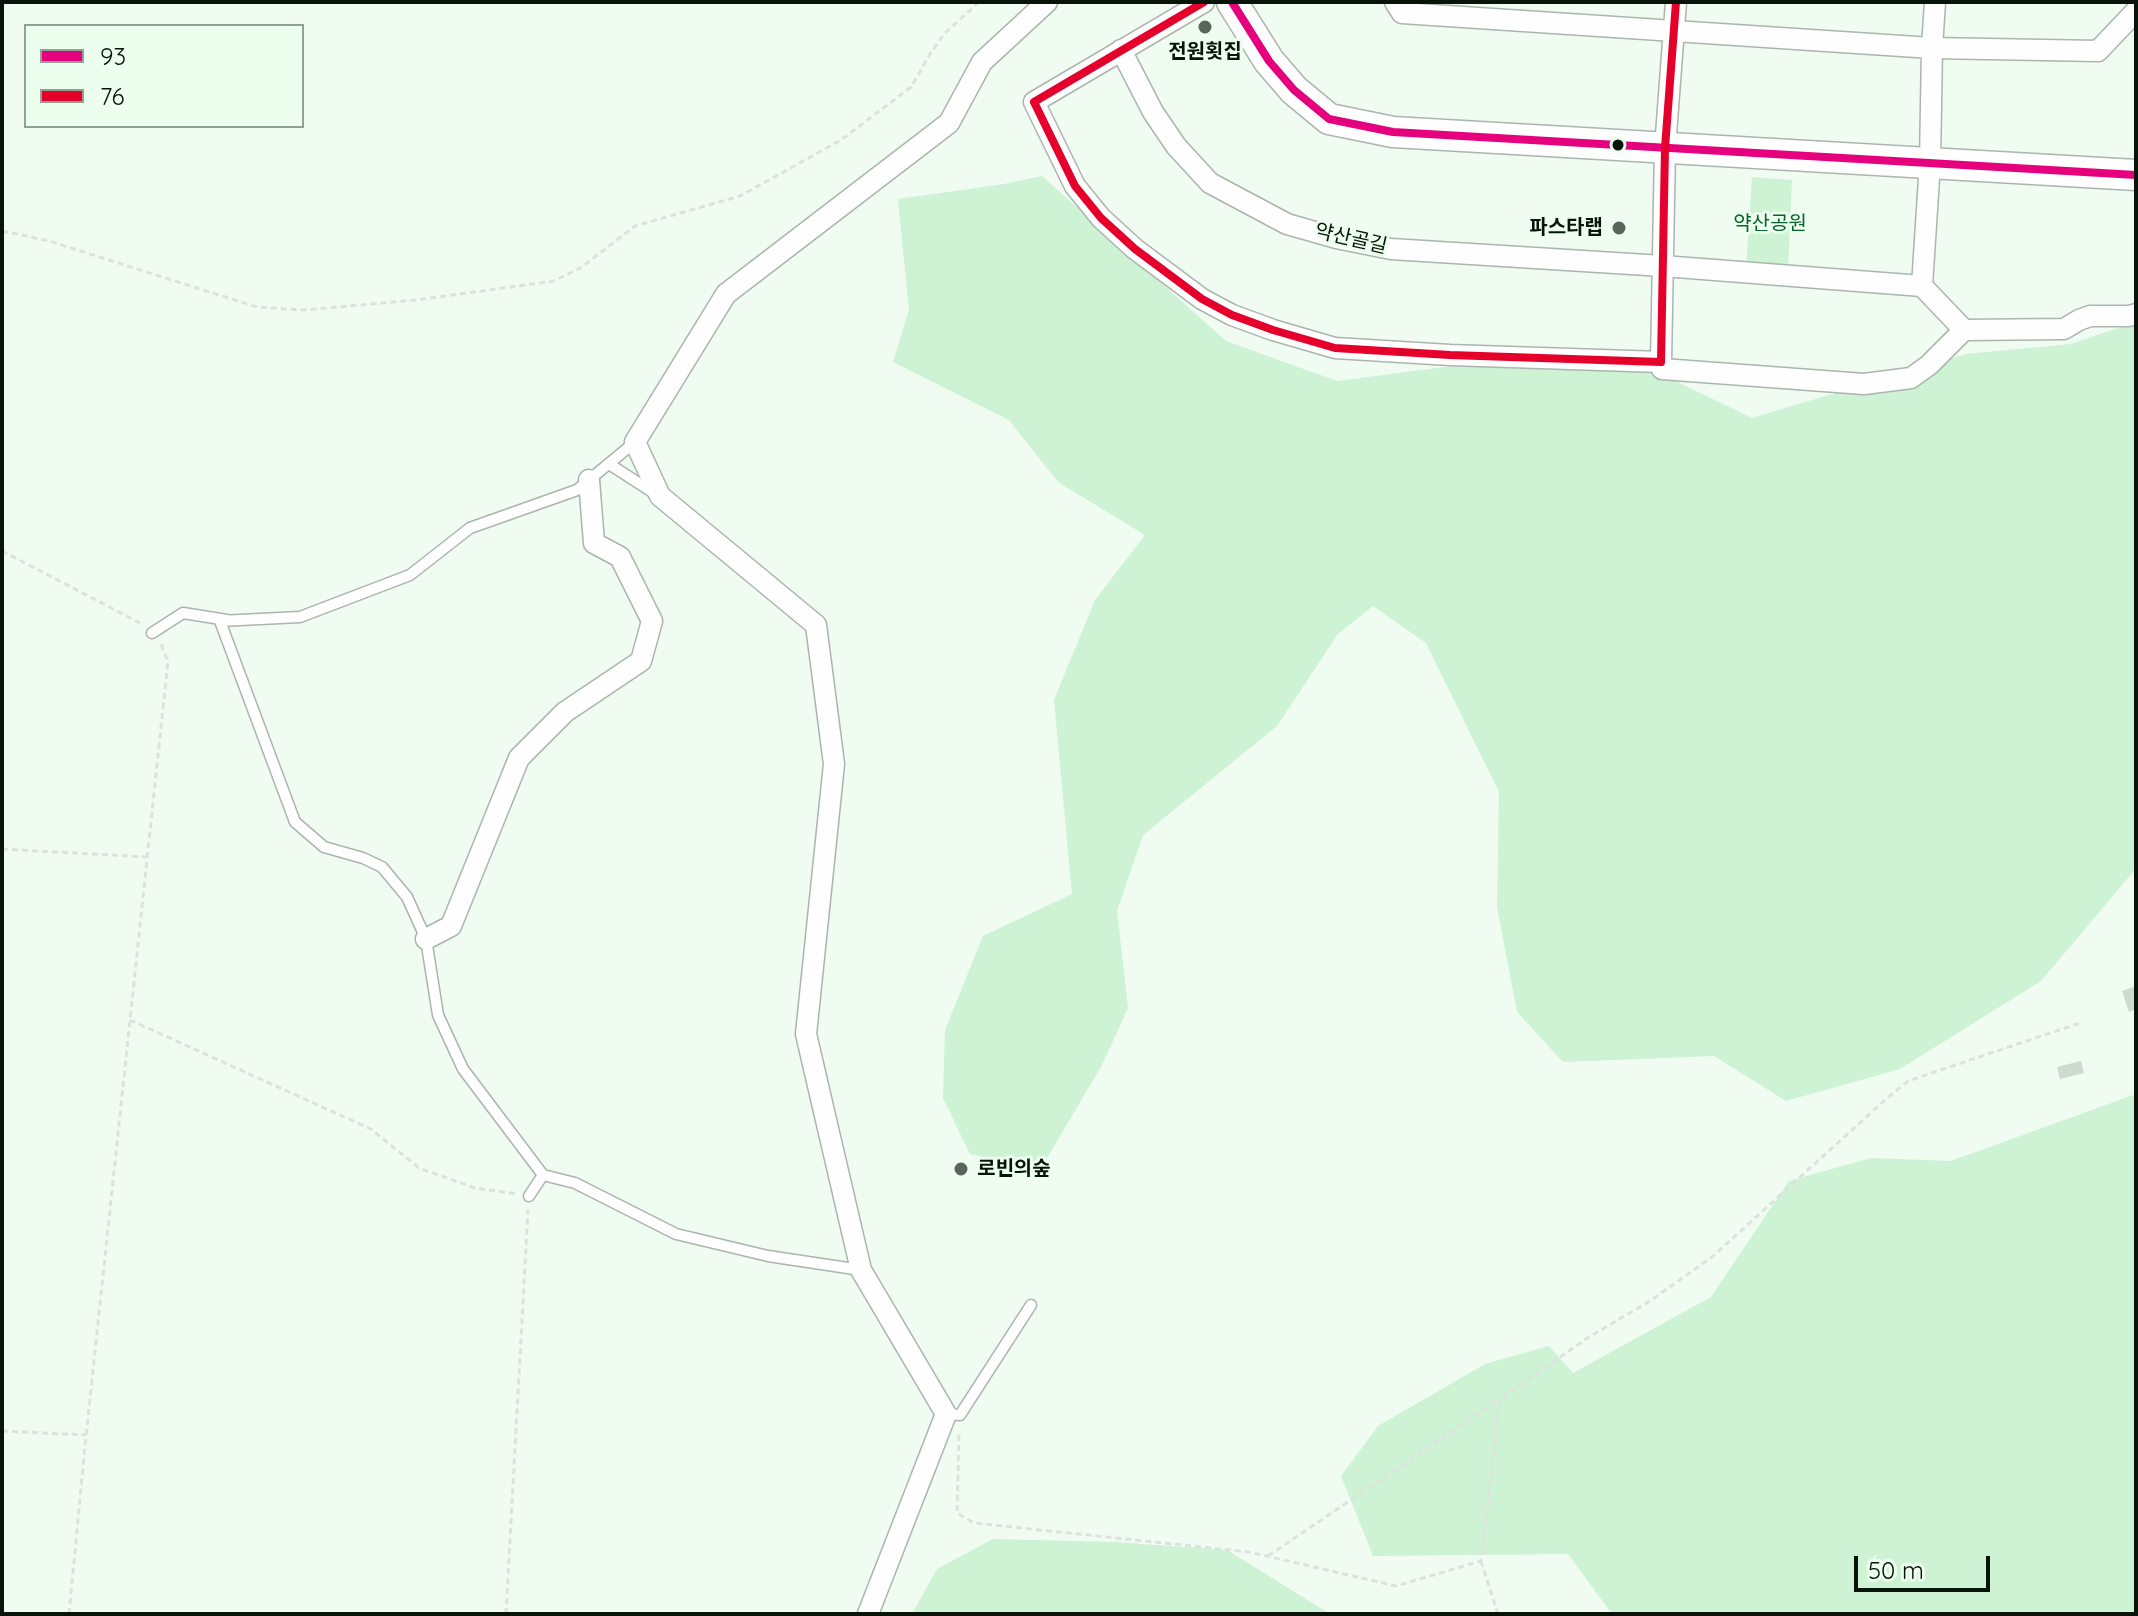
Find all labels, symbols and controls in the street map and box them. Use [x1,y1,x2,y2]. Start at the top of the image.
marker: 전원횟집 [1196,18,1214,36]
legend [24,24,304,128]
place label: 전원횟집 [1168,40,1242,64]
text: 93 [100,41,126,71]
text: 76 [100,81,125,111]
unlabelled marker [1610,137,1626,153]
park label: 약산공원 [1733,212,1807,236]
place label: 파스타랩 [1529,216,1603,240]
street label: 약산골길 [1312,219,1390,259]
marker: 파스타랩 [1610,219,1628,237]
place label: 로빈의숲 [977,1157,1051,1181]
marker: 로빈의숲 [952,1160,970,1178]
scale bar [1858,1540,1994,1590]
text: 50 m [1868,1555,1924,1585]

